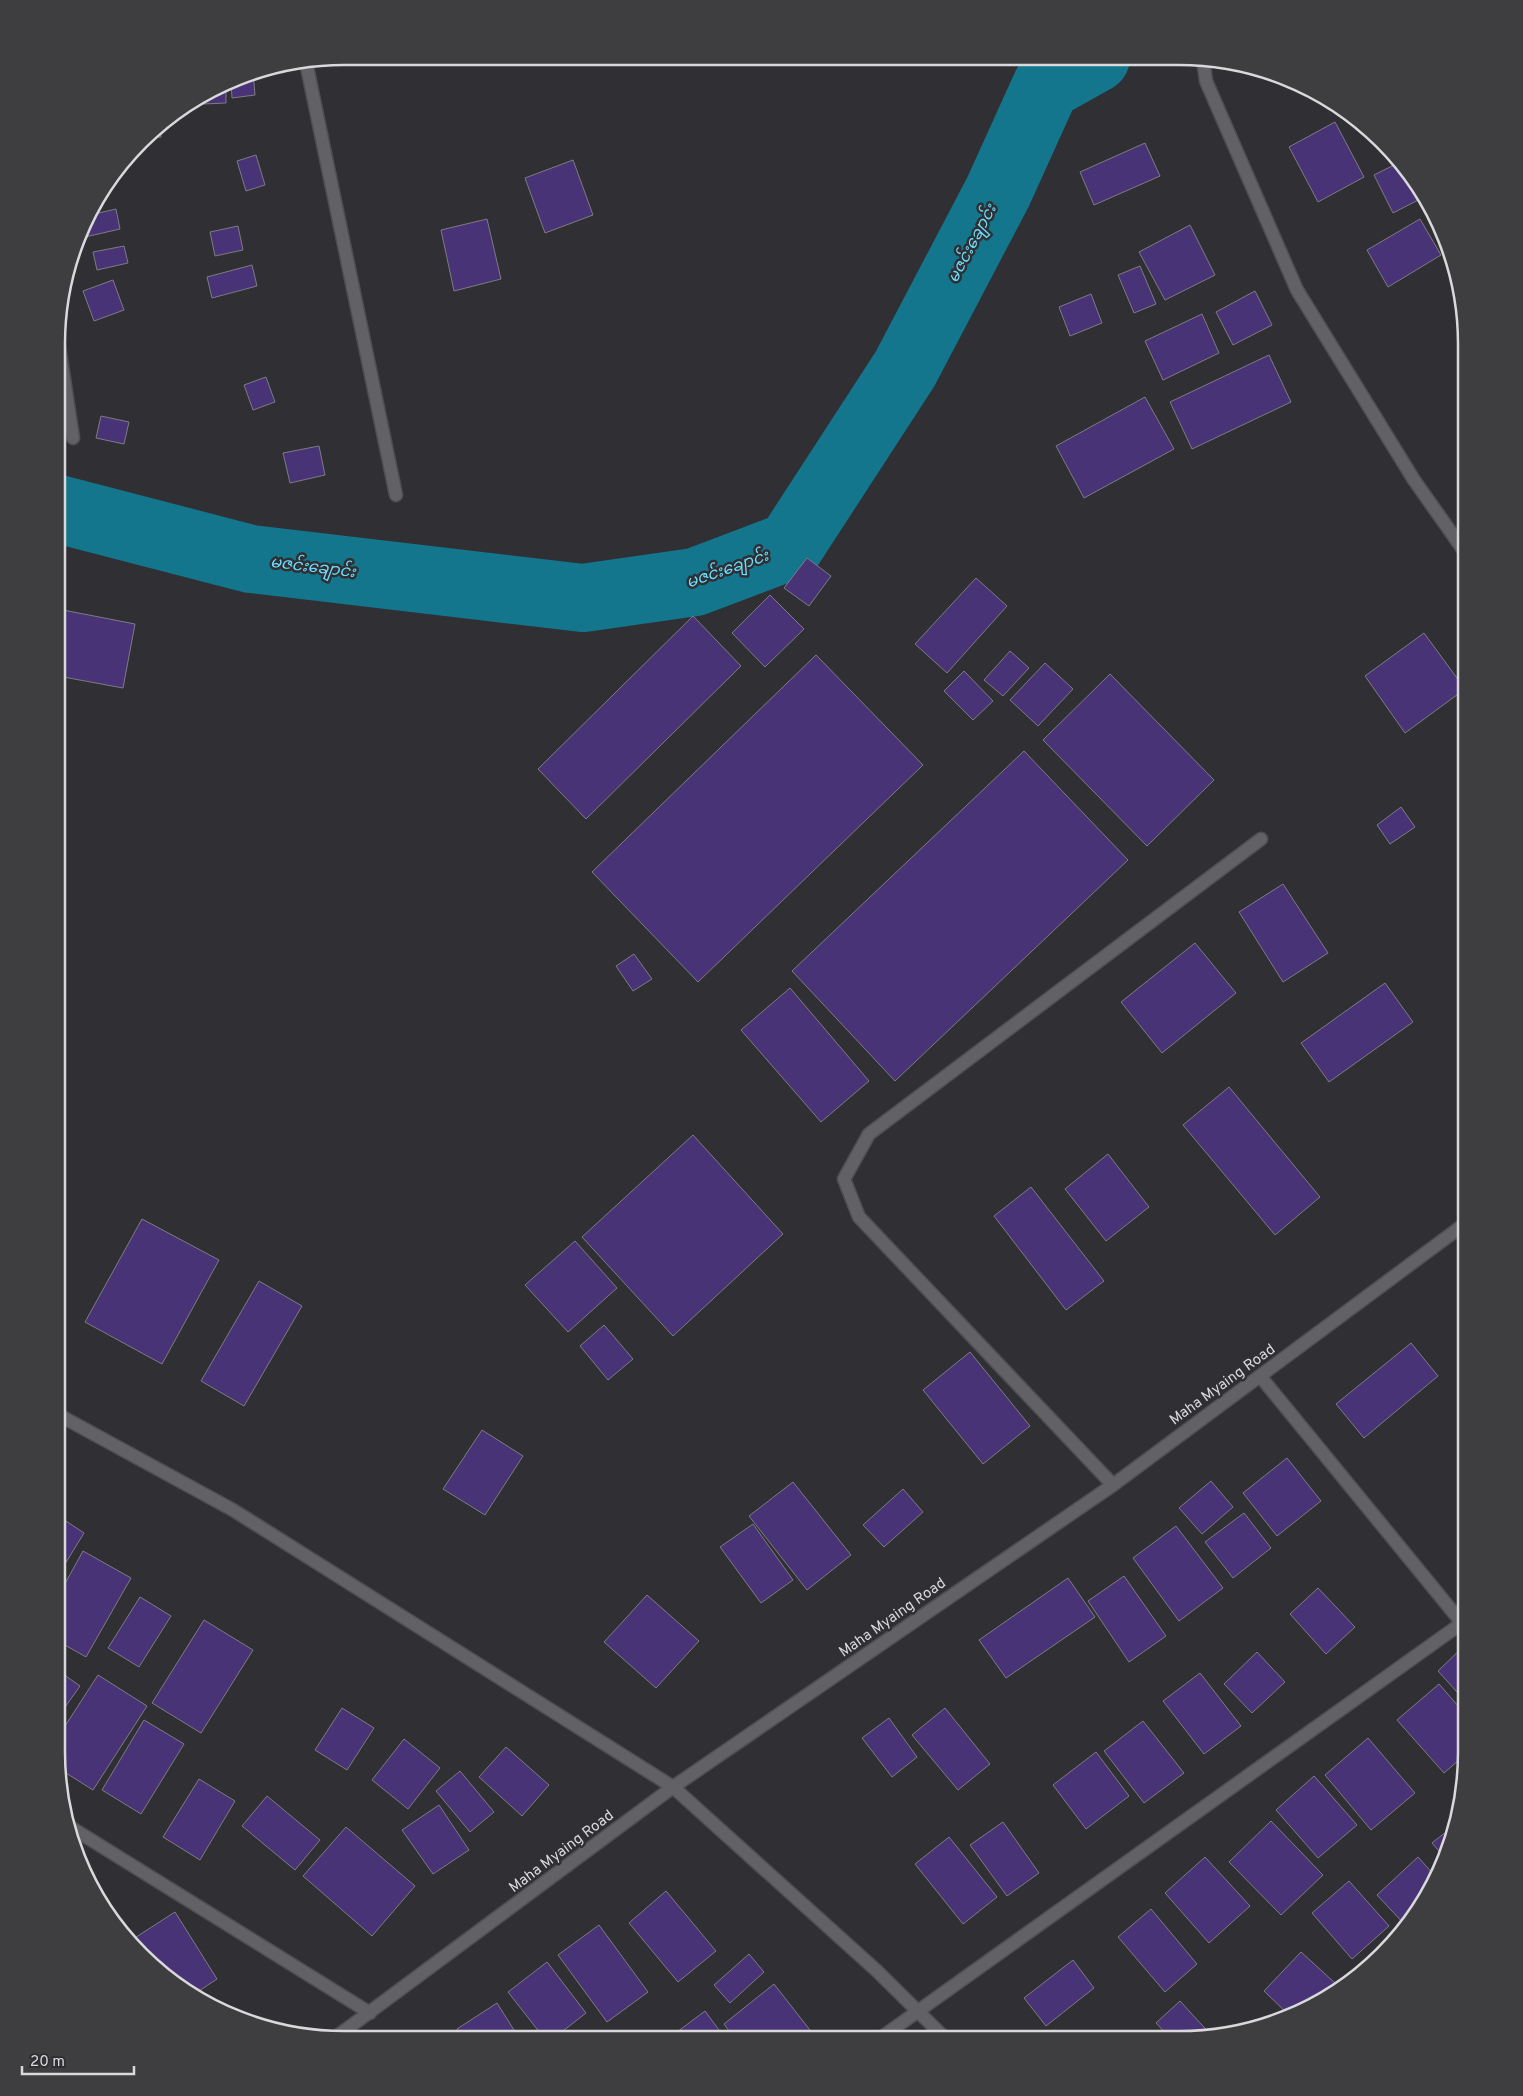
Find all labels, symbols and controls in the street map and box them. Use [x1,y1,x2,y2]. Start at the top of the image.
water label: မဇင်းချောင်း [941,199,1004,287]
water label: မဇင်းချောင်း [683,543,773,595]
water label: မဇင်းချောင်း [269,550,358,585]
street label: Maha Myaing Road [1166,1340,1280,1430]
street label: Maha Myaing Road [836,1574,950,1662]
street label: Maha Myaing Road [506,1807,618,1898]
scale bar [22,2044,135,2076]
text: 20 m [30,2053,65,2072]

